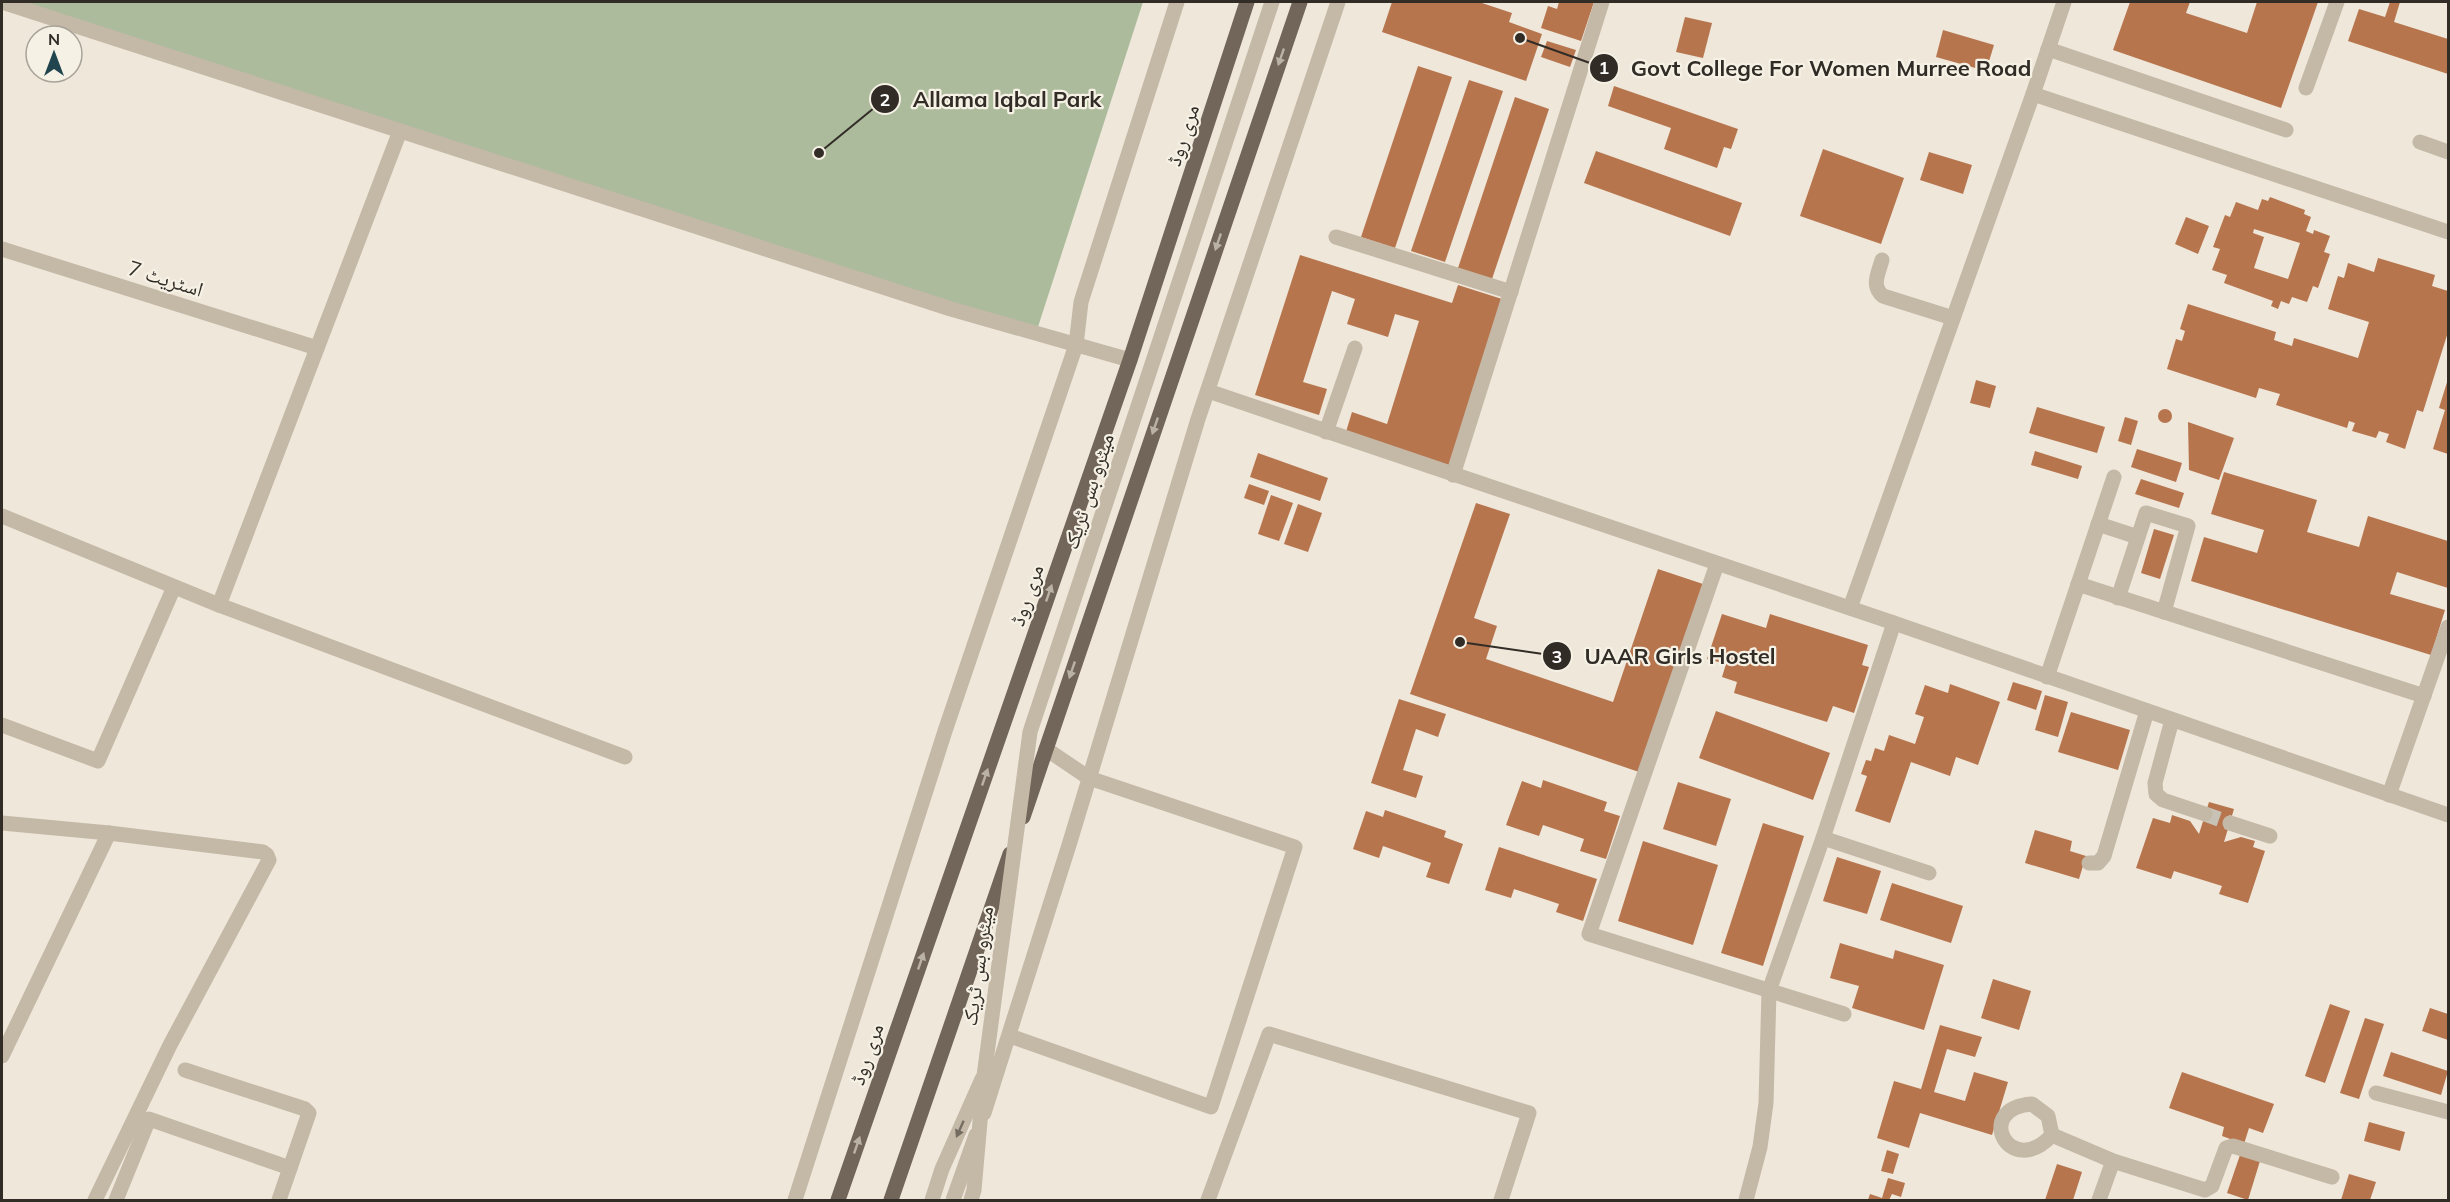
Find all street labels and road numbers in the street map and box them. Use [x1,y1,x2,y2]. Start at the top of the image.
street label: مری روڈ [1160,101,1204,169]
street label: اسٹریٹ 7 [125,254,207,302]
street label: میٹرو بس ٹریک [1057,430,1120,553]
street label: مری روڈ [1003,561,1049,629]
street label: میٹرو بس ٹریک [956,905,999,1028]
street label: مری روڈ [843,1020,889,1088]

